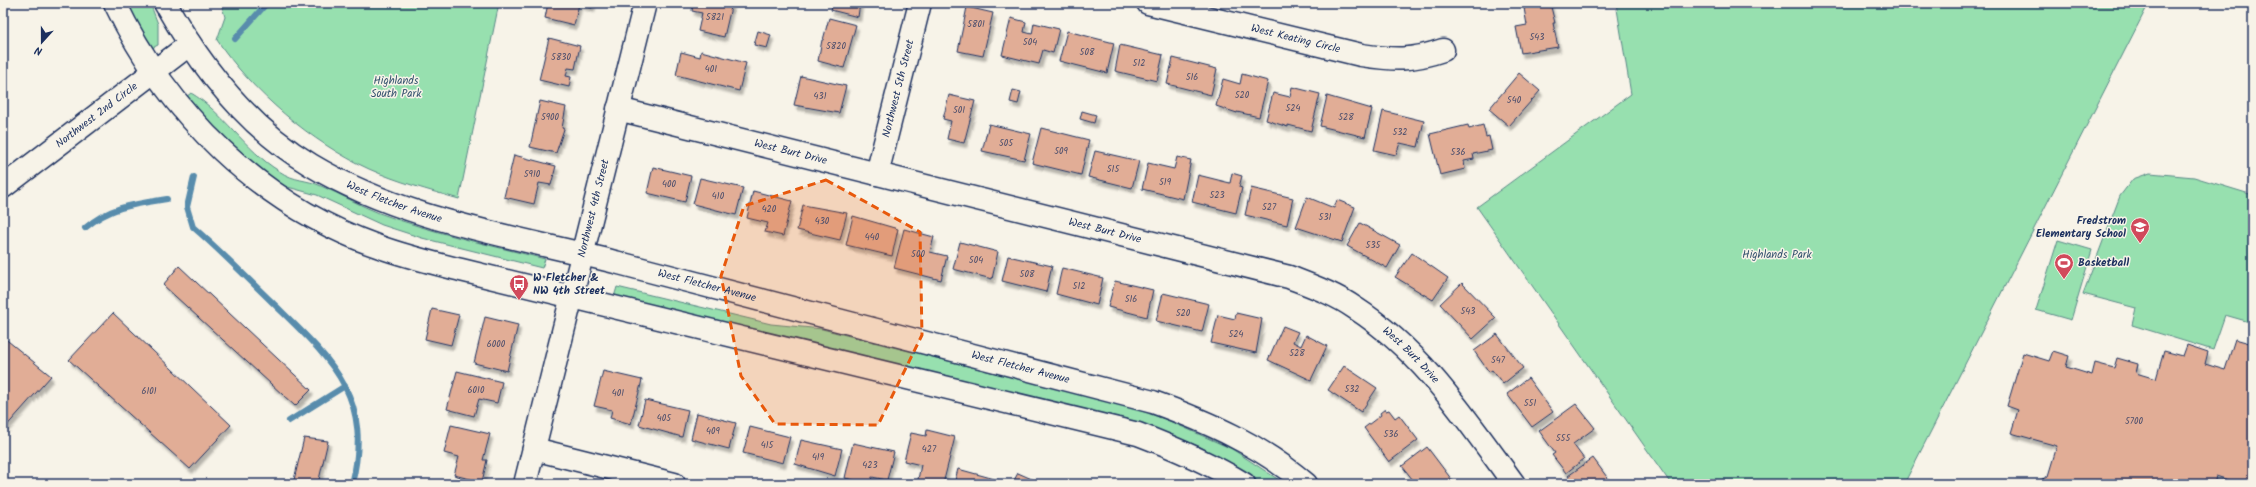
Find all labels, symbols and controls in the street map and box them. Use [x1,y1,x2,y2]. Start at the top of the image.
house number: 5821 [706,10,724,25]
house number: 5801 [967,17,985,32]
street label: West Keating Circle [1249,19,1342,59]
north arrow [22,22,62,62]
house number: 543 [1530,30,1544,45]
house number: 504 [1023,35,1037,50]
street label: Northwest 5th Street [877,37,920,140]
house number: 5820 [826,39,846,54]
text: N [32,41,45,60]
house number: 508 [1080,45,1095,60]
house number: 5830 [551,50,571,65]
house number: 512 [1133,56,1145,71]
house number: 401 [705,62,717,77]
house number: 516 [1186,70,1198,85]
park label: Highlands South Park [371,72,422,103]
street label: Northwest 2nd Circle [52,78,142,153]
house number: 520 [1235,88,1250,103]
house number: 431 [814,89,827,104]
house number: 540 [1507,93,1522,108]
house number: 524 [1285,101,1301,116]
house number: 501 [953,103,965,118]
house number: 5900 [541,110,560,125]
house number: 528 [1338,110,1354,125]
house number: 532 [1392,125,1408,140]
street label: West Burt Drive [752,134,829,170]
house number: 505 [999,136,1014,151]
house number: 509 [1054,144,1068,159]
house number: 536 [1451,145,1465,160]
street label: Northwest 4th Street [573,157,615,259]
house number: 515 [1107,162,1120,177]
house number: 5910 [524,167,541,182]
house number: 519 [1159,175,1172,190]
street label: West Fletcher Avenue [343,176,444,228]
house number: 400 [662,177,676,192]
house number: 523 [1209,188,1225,203]
house number: 410 [712,189,725,204]
house number: 527 [1262,200,1277,215]
house number: 420 [762,202,777,217]
house number: 531 [1319,210,1332,225]
place label: Fredstrom Elementary School [2036,212,2126,243]
street label: West Burt Drive [1067,213,1143,249]
house number: 430 [815,214,830,229]
school or university icon: Fredstrom Elementary School [2129,216,2151,244]
house number: 440 [865,230,880,245]
house number: 535 [1366,238,1382,253]
park label: Highlands Park [1742,246,1813,264]
house number: 500 [911,247,925,262]
sports icon: Basketball [2053,252,2075,280]
house number: 504 [969,253,983,268]
place label: Basketball [2078,254,2129,272]
street label: West Fletcher Avenue [656,264,758,307]
house number: 508 [1020,267,1035,282]
place label: W Fletcher & NW 4th Street [533,269,606,300]
bus stop icon: W Fletcher & NW 4th Street [508,273,530,301]
house number: 512 [1073,279,1085,294]
house number: 516 [1125,292,1137,307]
house number: 543 [1461,304,1475,319]
house number: 520 [1176,306,1191,321]
street label: West Burt Drive [1378,322,1444,388]
house number: 524 [1228,327,1244,342]
house number: 6000 [487,337,506,352]
street label: West Fletcher Avenue [969,346,1072,389]
house number: 528 [1289,346,1305,361]
house number: 547 [1491,353,1506,368]
house number: 532 [1344,382,1360,397]
house number: 6010 [468,383,485,398]
house number: 6101 [141,384,157,399]
house number: 401 [612,386,624,401]
house number: 551 [1524,396,1536,411]
house number: 405 [657,411,672,426]
house number: 5700 [2125,414,2143,429]
house number: 409 [706,424,721,439]
house number: 536 [1384,427,1398,442]
house number: 555 [1556,431,1571,446]
house number: 415 [761,438,774,453]
house number: 427 [922,442,937,457]
house number: 419 [812,450,825,465]
house number: 423 [862,458,878,473]

